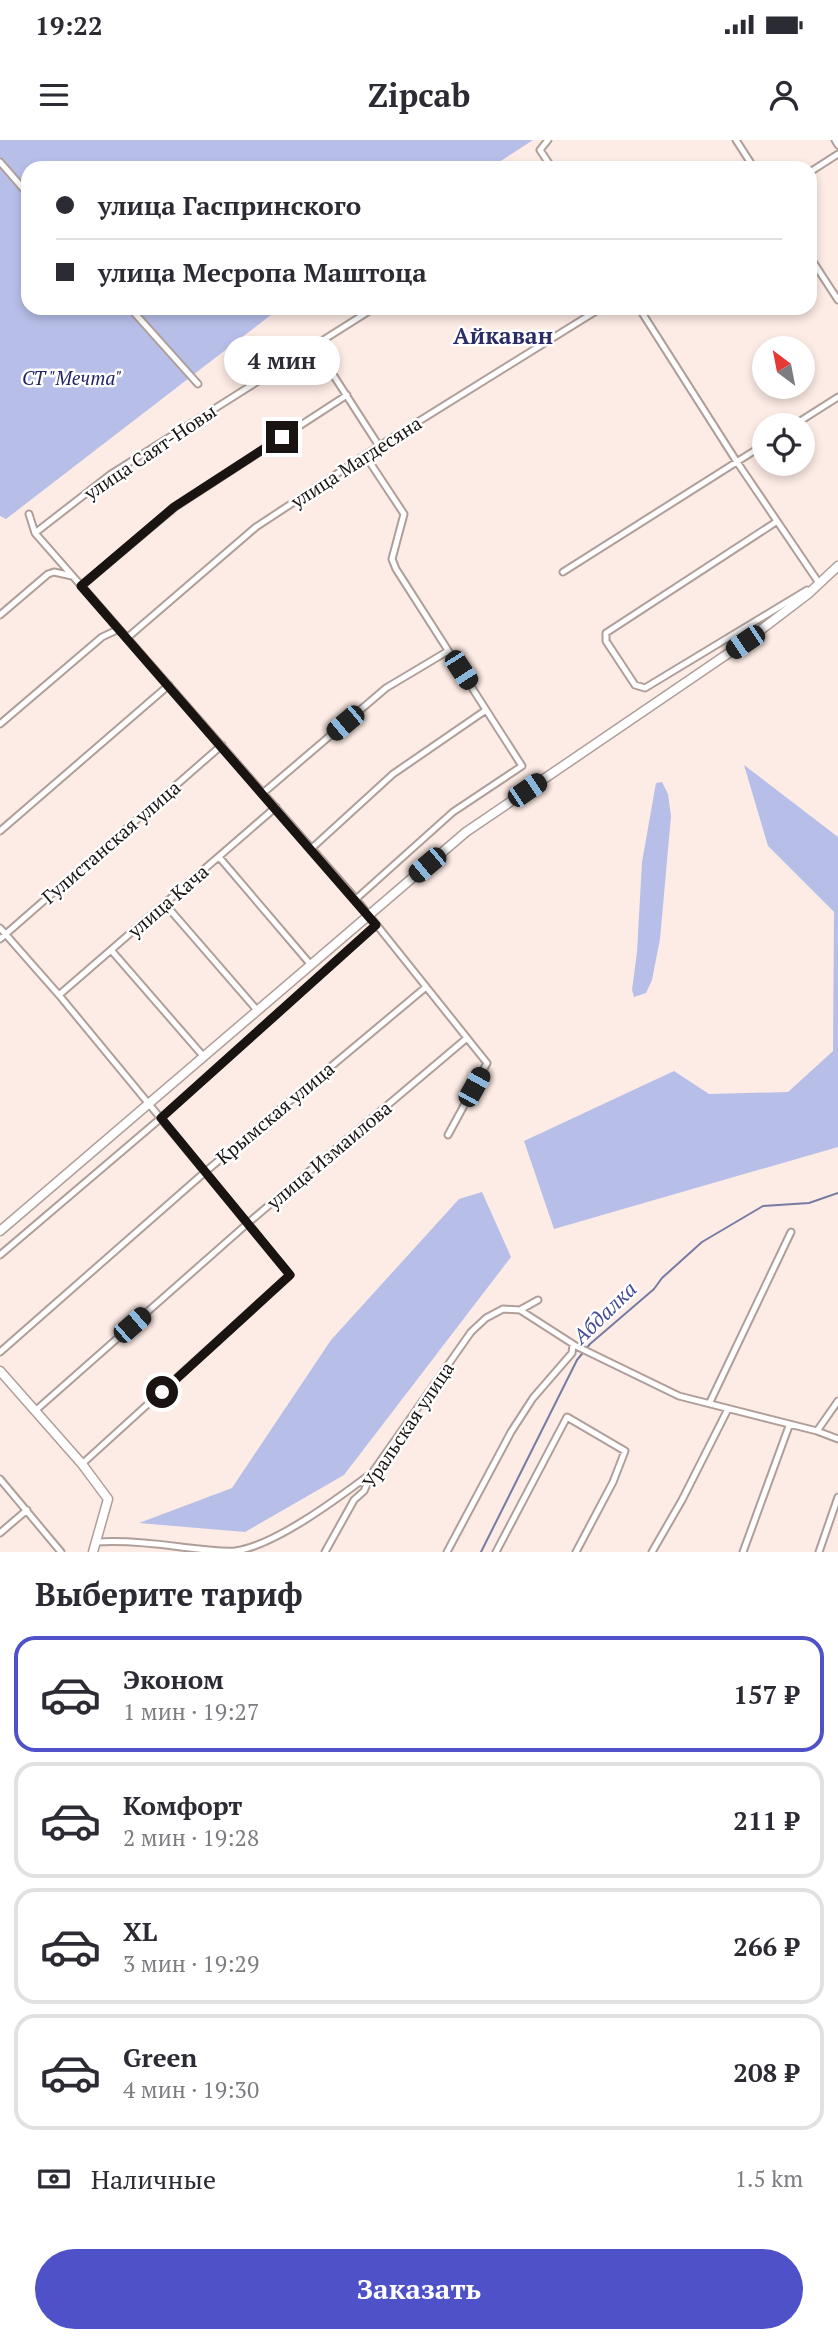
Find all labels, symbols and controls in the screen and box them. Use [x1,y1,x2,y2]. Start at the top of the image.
text: 19:22 [35,8,103,42]
text: Zipcab [368,74,470,116]
icon: menu [35,76,73,114]
icon: person [765,76,803,114]
text: улица Гаспринского [98,188,361,222]
text: улица Месропа Маштоца [98,255,427,289]
district label: Айкаван [453,320,553,351]
callout: 4 мин [224,336,340,384]
north arrow [752,336,816,399]
map controls [752,336,815,476]
text: 4 мин [248,345,316,376]
park label: СТ "Мечта" [22,365,122,390]
street label: улица Саят-Новы [78,398,221,506]
street label: улица Магдесяна [285,410,426,514]
button: locate [752,413,815,476]
route end [266,421,298,453]
car [722,622,769,662]
car [441,647,482,693]
car [323,701,368,745]
car [504,770,551,810]
street label: Гулистанская улица [36,774,185,909]
car [405,843,450,887]
street label: улица Кача [121,858,214,943]
street label: Крымская улица [210,1056,339,1169]
car [455,1064,494,1110]
street label: улица Измаилова [260,1095,397,1215]
water label: Абдалка [565,1275,642,1351]
car [110,1303,155,1347]
street label: Уральская улица [356,1356,459,1493]
route start [146,1376,178,1408]
text: Выберите тариф [35,1573,303,1615]
text: Эконом [123,1662,224,1696]
icon: car [39,1663,102,1726]
text: 157 ₽ [733,1677,799,1711]
text: 1 мин · 19:27 [123,1696,259,1727]
text: Комфорт [123,1788,242,1822]
icon: car [39,1789,102,1852]
text: 211 ₽ [733,1803,799,1837]
text: 2 мин · 19:28 [123,1822,259,1853]
text: XL [123,1914,157,1948]
icon: car [39,1915,102,1978]
text: 266 ₽ [733,1929,799,1963]
text: 3 мин · 19:29 [123,1948,259,1979]
text: Green [123,2040,197,2074]
icon: car [39,2041,102,2104]
text: 208 ₽ [733,2055,799,2089]
text: 4 мин · 19:30 [123,2074,259,2105]
icon: cash [35,2160,73,2198]
text: Наличные [91,2162,216,2196]
text: 1.5 km [735,2163,803,2194]
button: Заказать [35,2249,803,2329]

